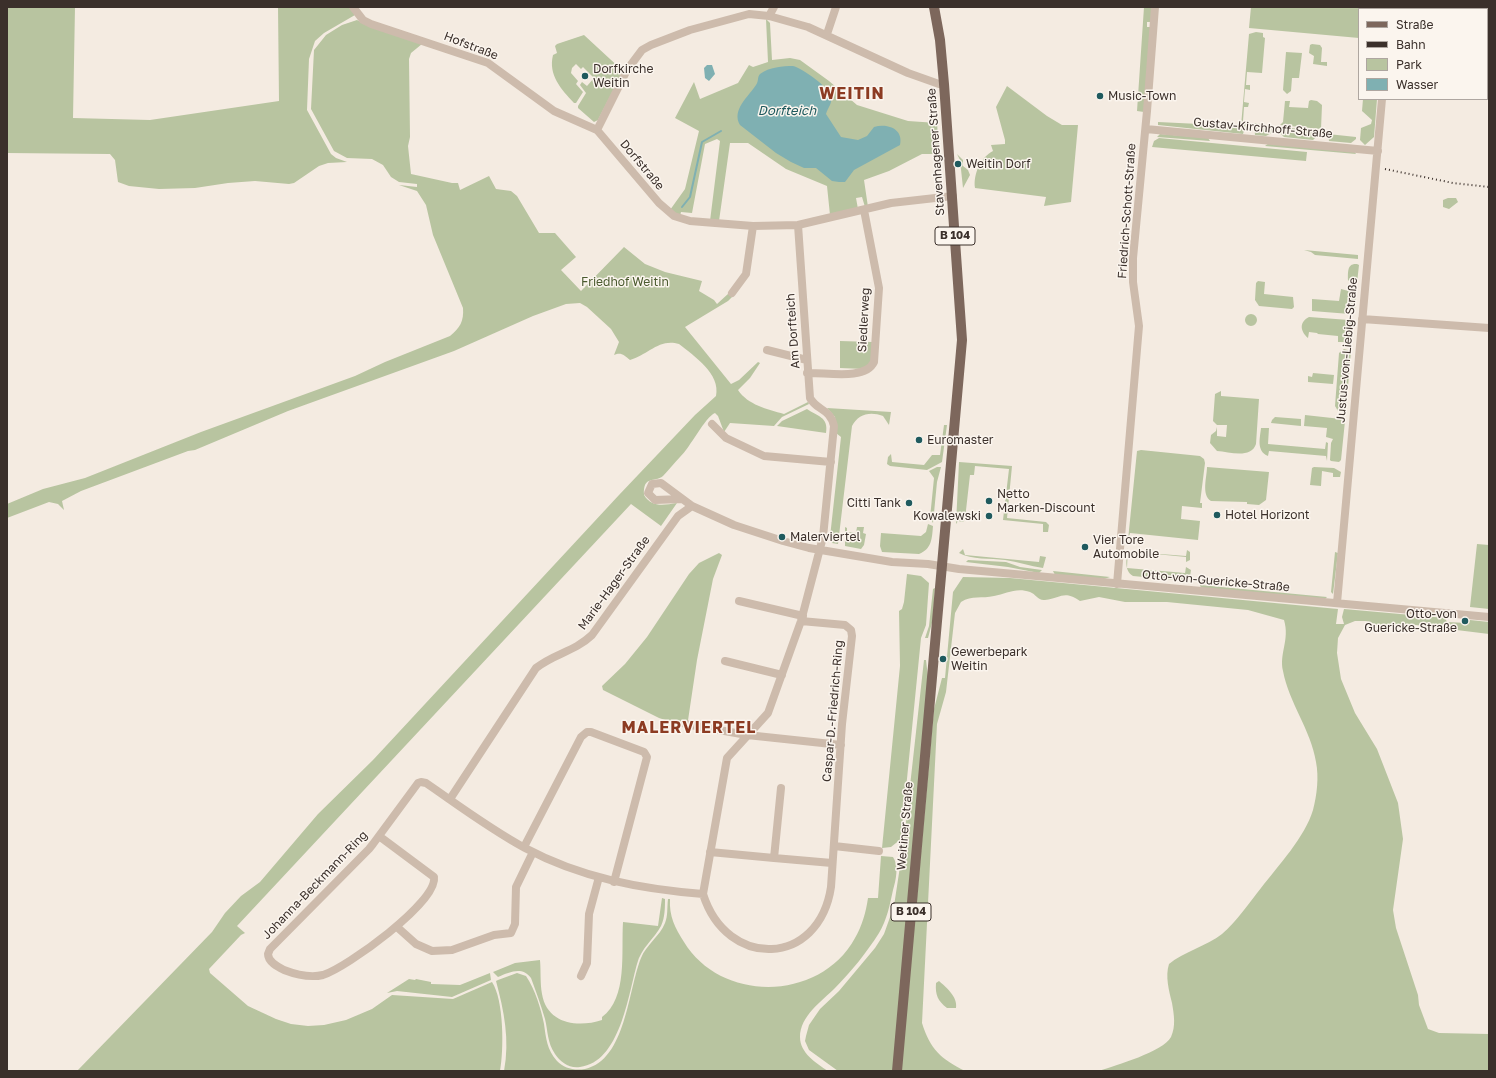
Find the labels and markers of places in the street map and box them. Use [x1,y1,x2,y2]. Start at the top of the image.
place label: Dorfkirche Weitin [593,62,653,90]
marker: Dorfkirche Weitin [580,71,590,81]
place label: Music-Town [1108,89,1176,103]
marker: Music-Town [1095,91,1105,101]
place label: Weitin Dorf [966,157,1031,171]
marker: Weitin Dorf [953,159,963,169]
place label: Euromaster [927,433,994,447]
marker: Euromaster [914,435,924,445]
place label: Netto Marken-Discount [997,487,1095,515]
place label: Citti Tank [847,496,901,510]
marker: Netto Marken-Discount [984,496,994,506]
marker: Citti Tank [904,498,914,508]
place label: Hotel Horizont [1225,508,1310,522]
place label: Kowalewski [913,509,981,523]
marker: Hotel Horizont [1212,510,1222,520]
marker: Kowalewski [984,511,994,521]
place label: Malerviertel [790,530,860,544]
marker: Malerviertel [777,532,787,542]
place label: Vier Tore Automobile [1093,533,1159,561]
marker: Vier Tore Automobile [1080,542,1090,552]
place label: Otto-von Guericke-Straße [1364,607,1457,635]
marker: Otto-von Guericke-Straße [1460,616,1470,626]
place label: Gewerbepark Weitin [951,645,1027,673]
marker: Gewerbepark Weitin [938,654,948,664]

